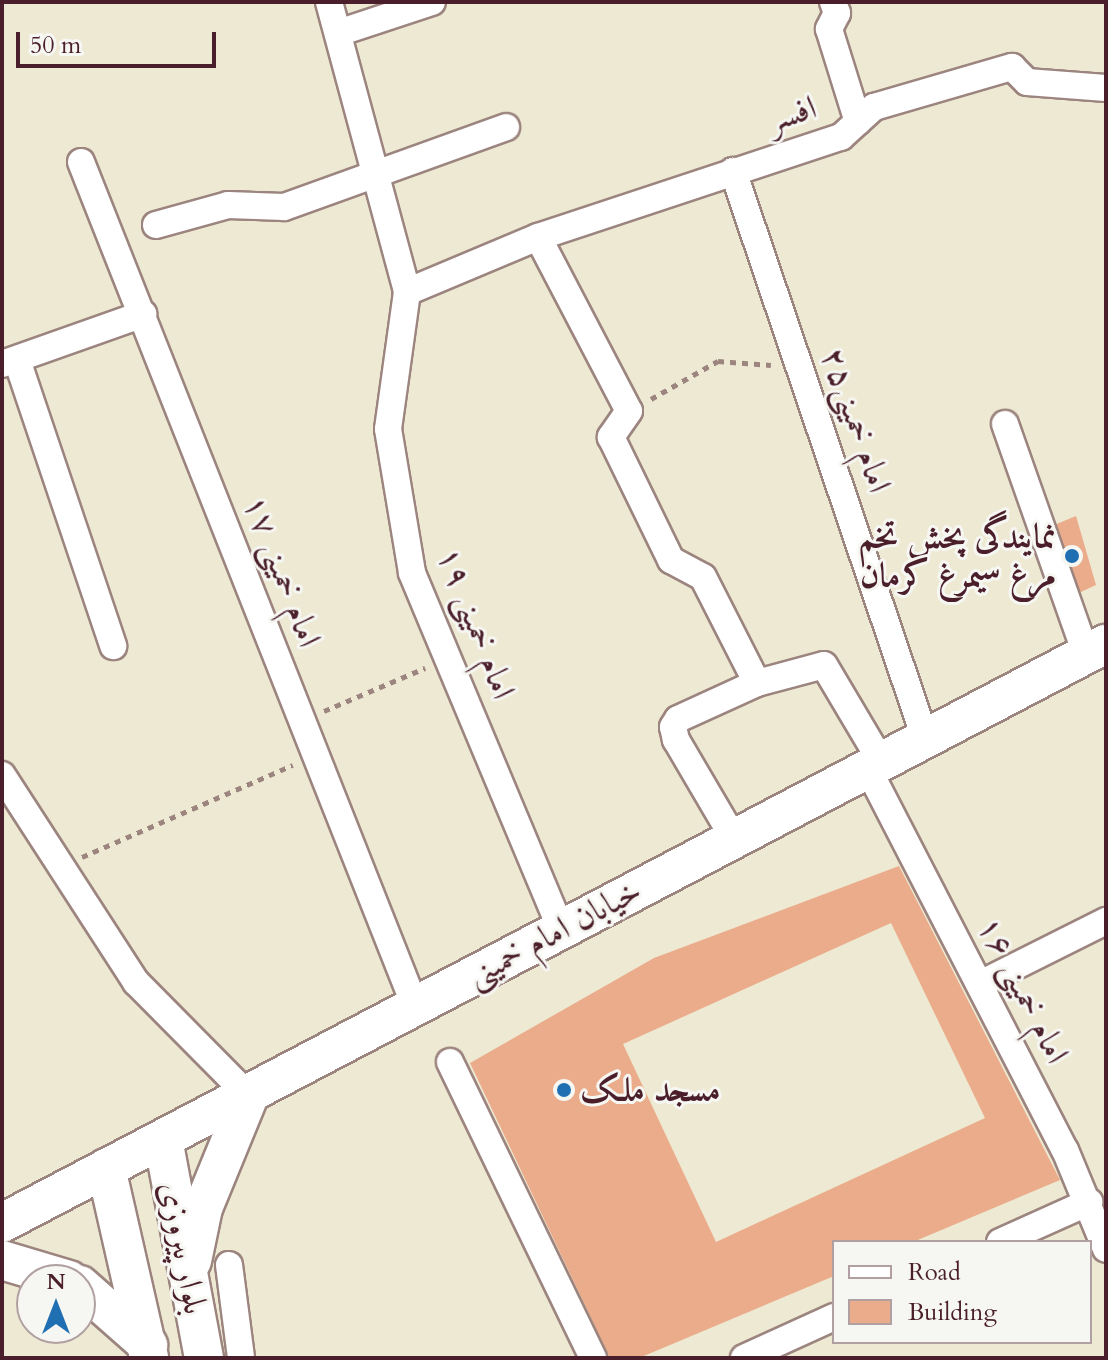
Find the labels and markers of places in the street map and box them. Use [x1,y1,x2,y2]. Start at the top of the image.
place label: نمایندگی پخش تخم مرغ سیمرغ کرمان [858,516,1056,596]
marker: نمایندگی پخش تخم مرغ سیمرغ کرمان [1063,547,1081,565]
place label: مسجد ملک [580,1070,721,1110]
marker: مسجد ملک [555,1081,573,1099]

